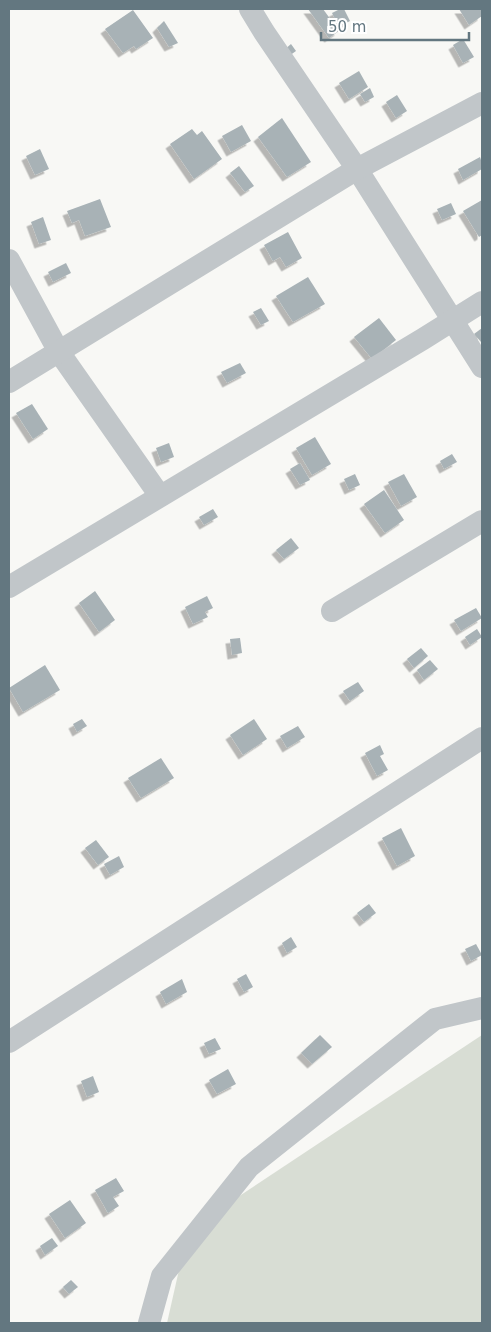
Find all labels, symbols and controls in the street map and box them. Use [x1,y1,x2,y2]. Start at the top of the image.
scale bar [321,10,468,42]
text: 50 m [328,18,366,36]

